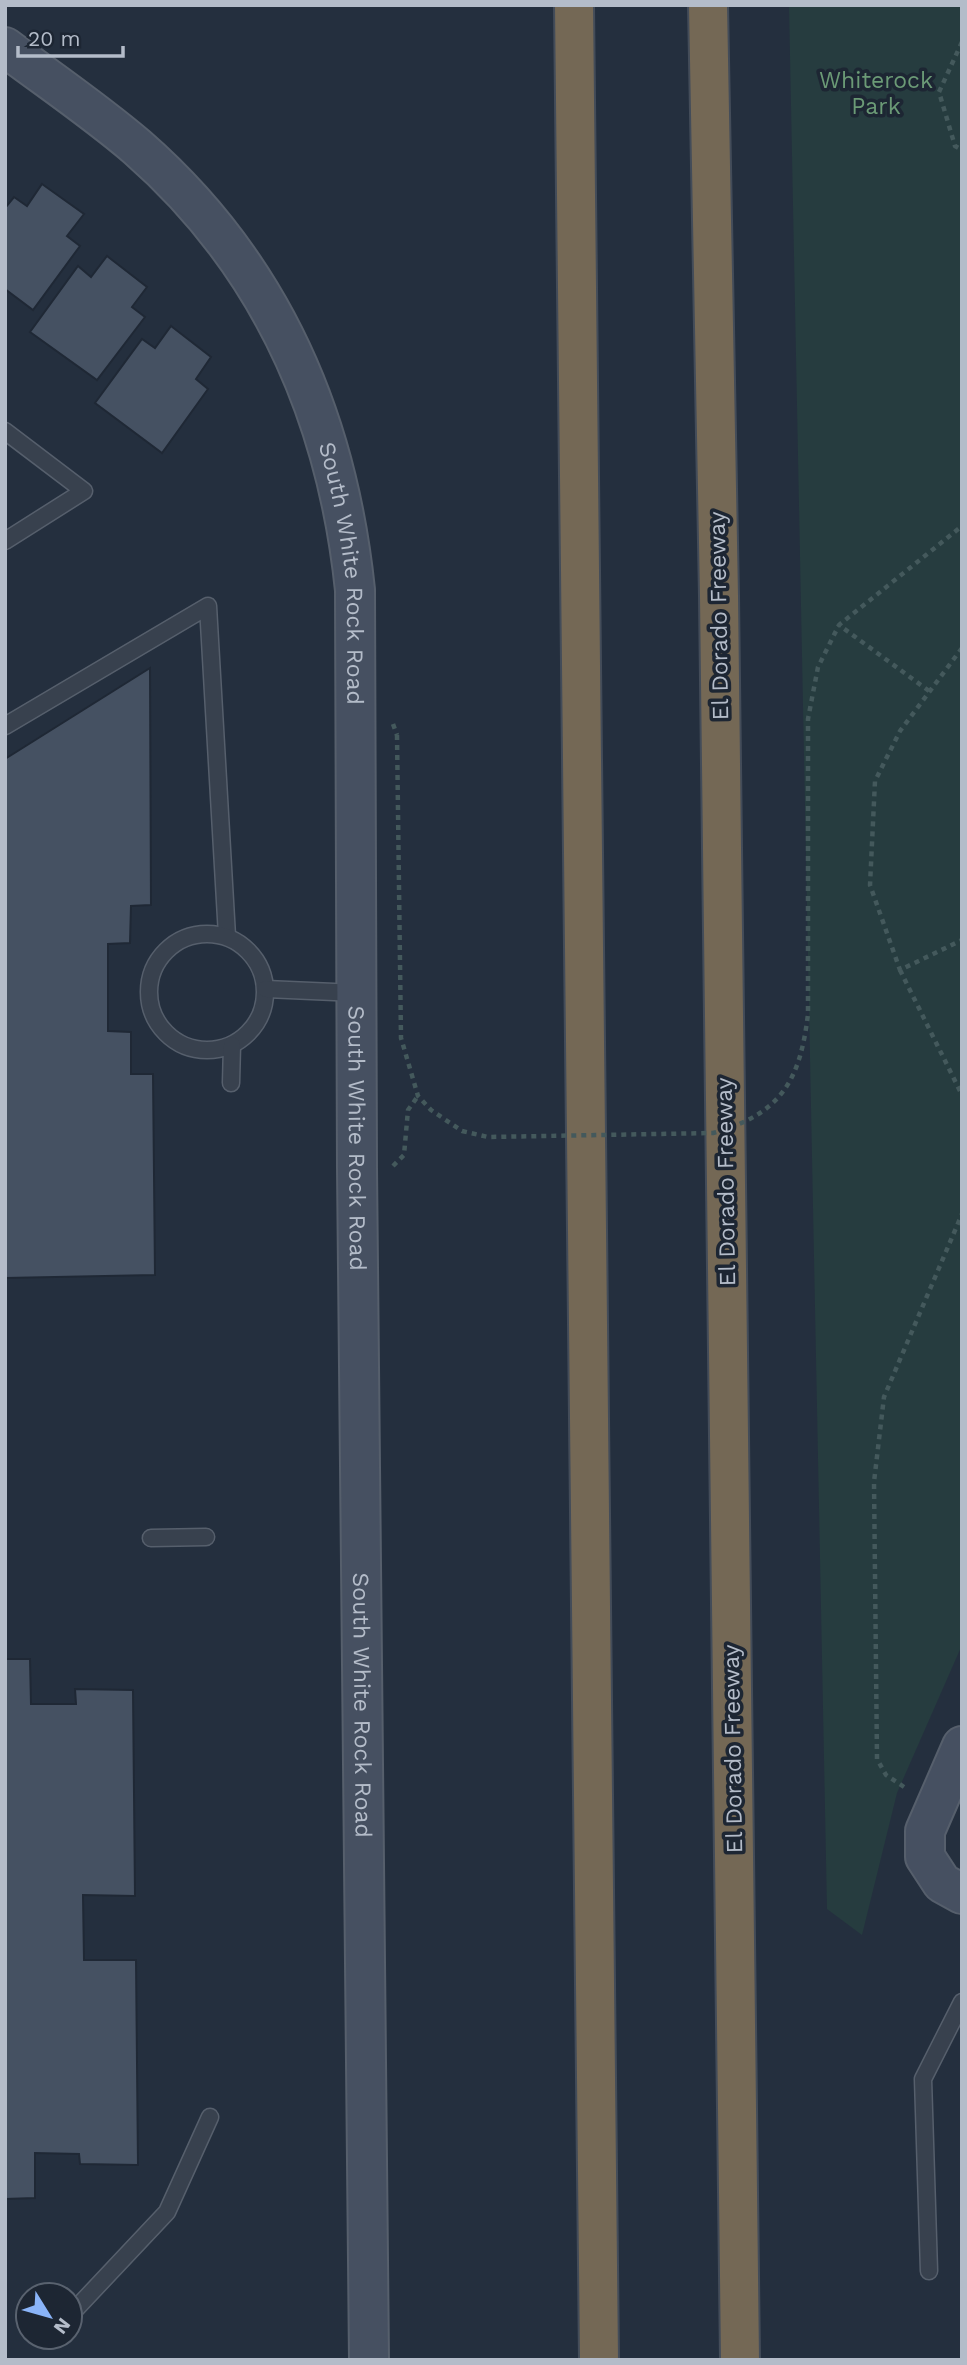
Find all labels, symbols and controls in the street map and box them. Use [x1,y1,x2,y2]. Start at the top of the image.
scale bar [18,14,122,58]
text: 20 m [28,26,80,51]
park label: Whiterock Park [819,67,933,120]
street label: South White Rock Road [313,439,369,705]
street label: El Dorado Freeway [704,511,734,721]
street label: South White Rock Road [343,1005,372,1271]
street label: El Dorado Freeway [711,1077,741,1287]
street label: South White Rock Road [348,1572,377,1838]
street label: El Dorado Freeway [718,1644,748,1854]
north arrow [14,2281,84,2351]
text: N [49,2313,76,2338]

